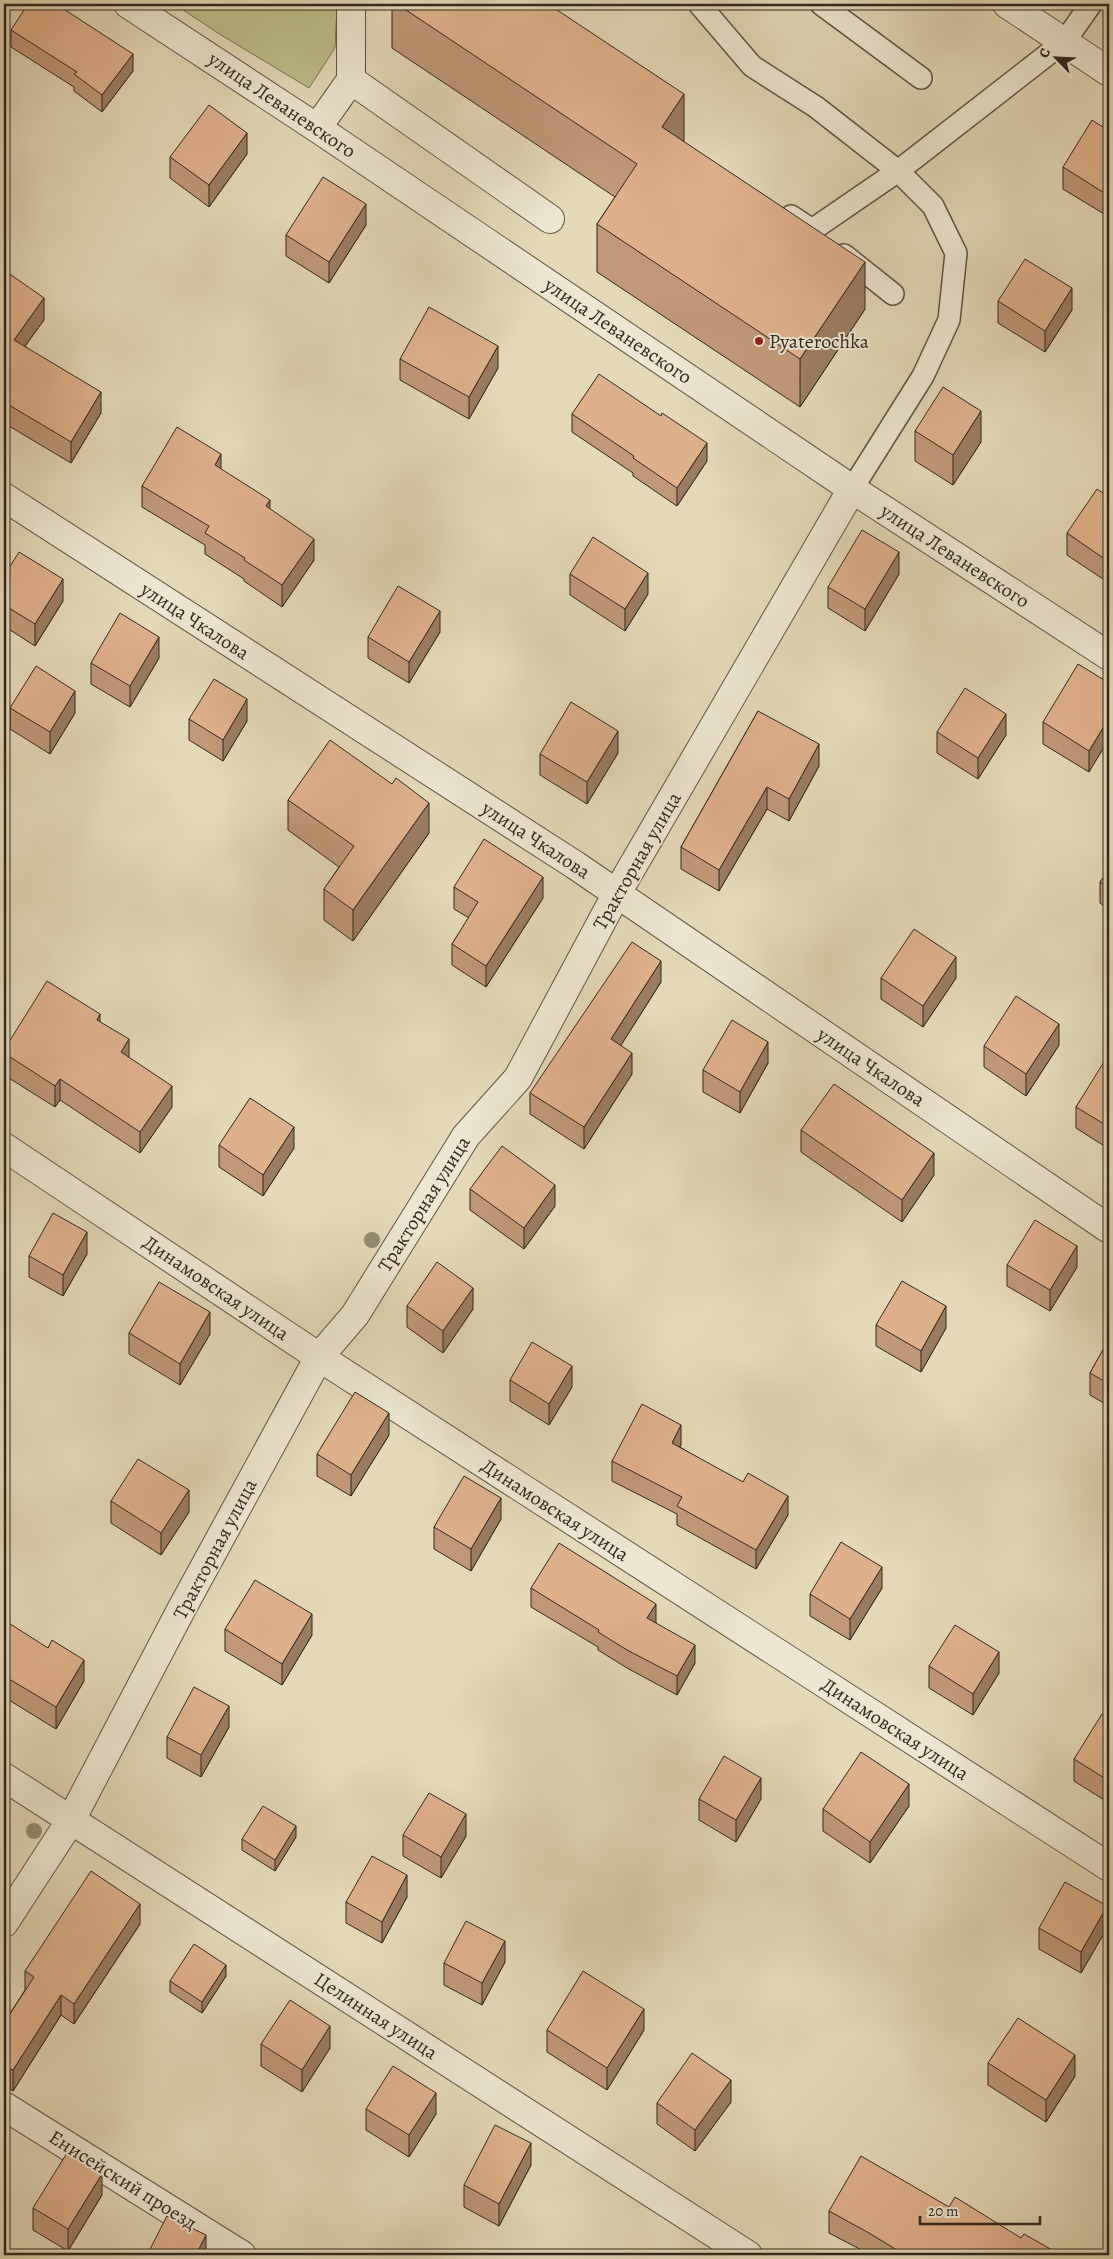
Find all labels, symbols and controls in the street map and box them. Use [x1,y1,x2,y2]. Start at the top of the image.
north arrow [1030,32,1080,82]
street label: улица Леваневского [202,45,361,165]
text: С [1034,45,1055,61]
street label: улица Леваневского [538,271,697,391]
place label: Pyaterochka [769,328,870,355]
marker: Pyaterochka [753,335,765,347]
street label: улица Леваневского [874,497,1035,614]
street label: улица Чкалова [134,575,255,667]
street label: Тракторная улица [586,786,688,935]
street label: улица Чкалова [475,794,596,886]
street label: улица Чкалова [811,1020,931,1114]
street label: Тракторная улица [371,1130,477,1277]
street label: Динамовская улица [138,1229,295,1347]
street label: Динамовская улица [476,1452,635,1568]
street label: Тракторная улица [167,1473,264,1624]
street label: Динамовская улица [816,1671,975,1787]
street label: Целинная улица [309,1966,444,2066]
street label: Енисейский проезд [44,2124,202,2237]
scale bar [920,2194,1040,2226]
text: 20 m [928,2201,959,2221]

